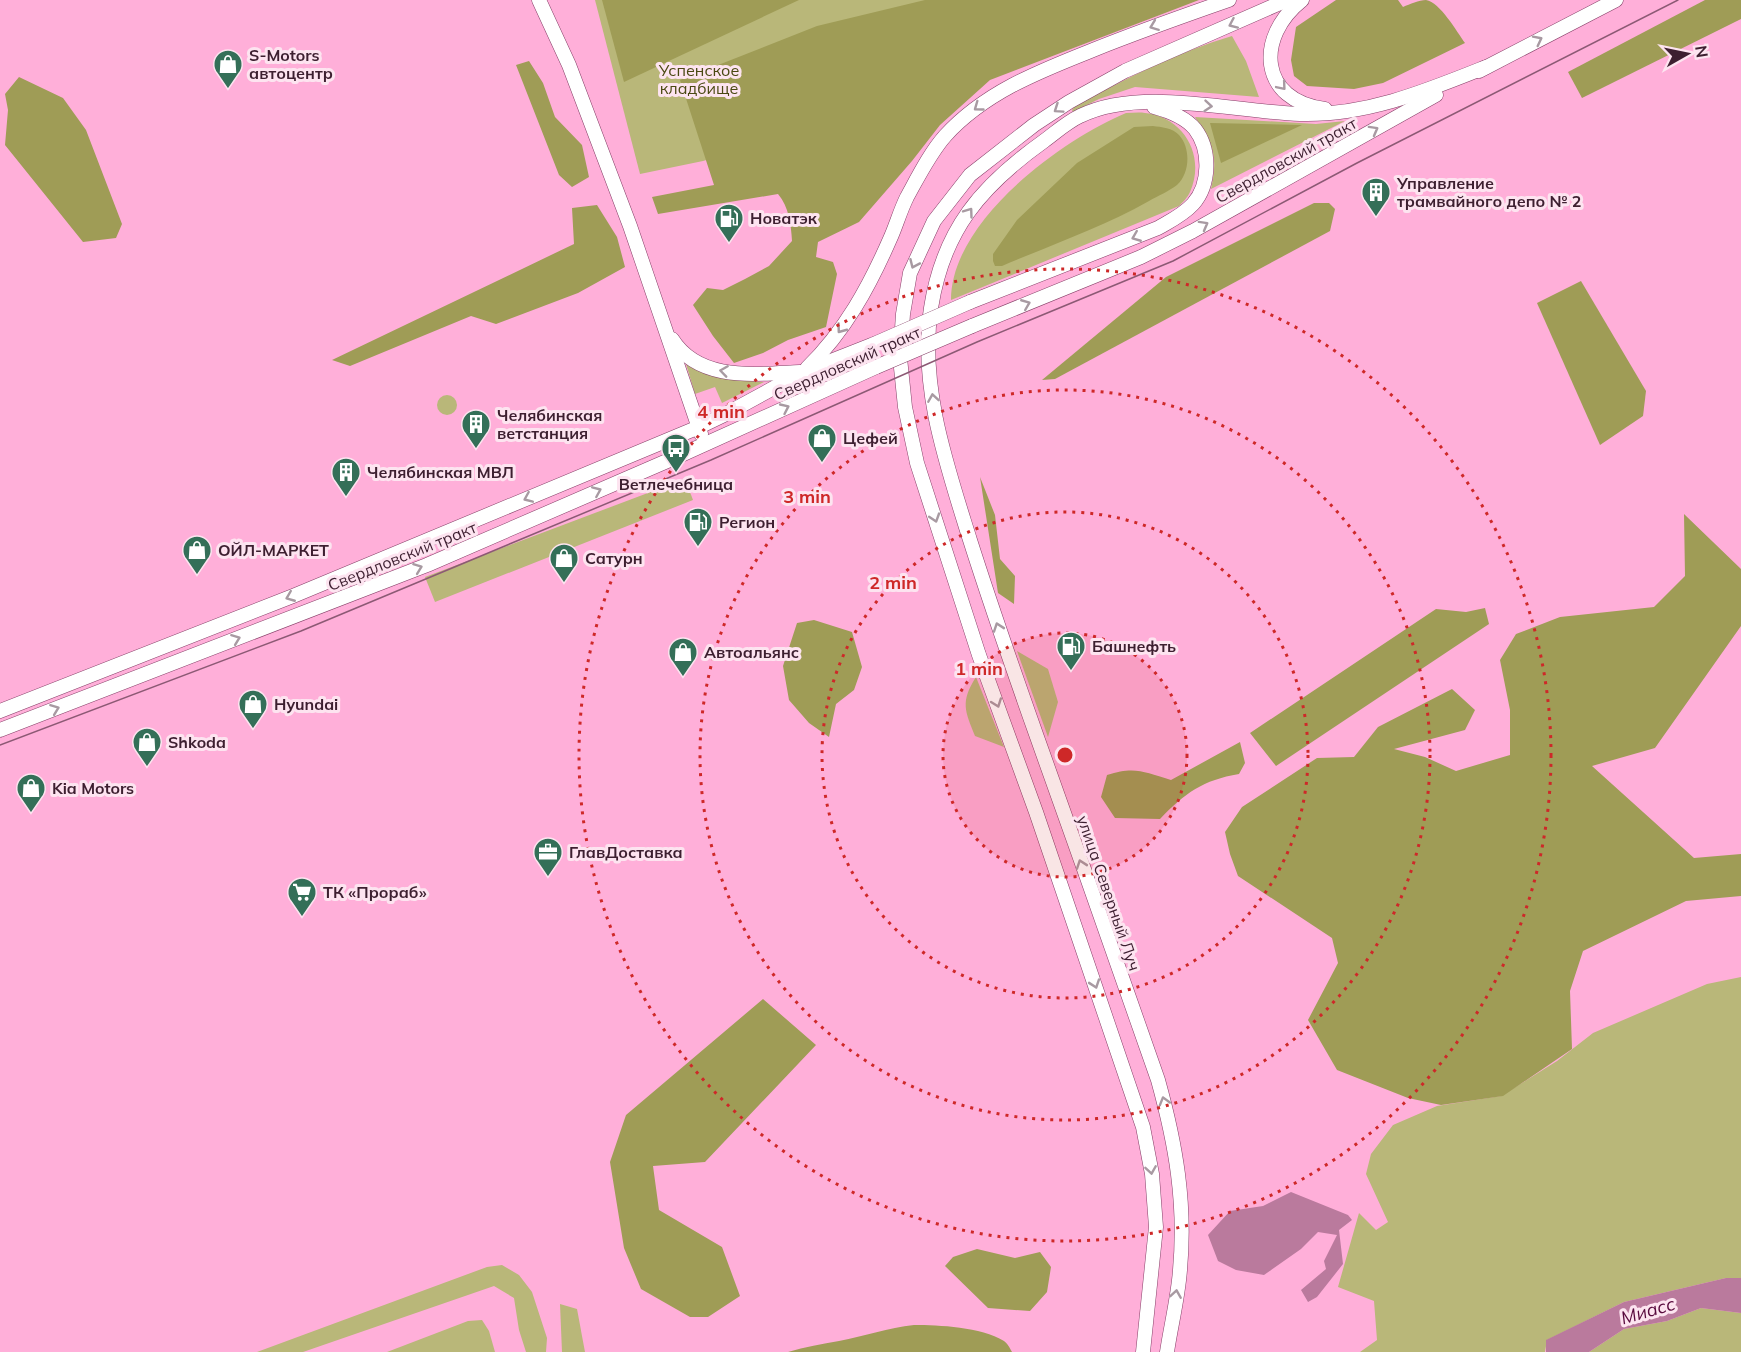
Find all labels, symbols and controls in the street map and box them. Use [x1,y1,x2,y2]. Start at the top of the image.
one-way arrow [1229,16,1240,28]
one-way arrow [1150,19,1161,31]
north arrow [1657,24,1717,84]
one-way arrow [1531,36,1542,47]
text: N [1691,44,1713,59]
place label: S-Motors автоцентр [249,45,333,83]
shop icon: S-Motors автоцентр [212,48,244,90]
park label: Успенское кладбище [658,60,739,98]
one-way arrow [1275,79,1286,90]
one-way arrow [1204,99,1213,112]
one-way arrow [973,100,984,111]
one-way arrow [1054,102,1065,113]
street label: Свердловский тракт [1212,113,1361,207]
one-way arrow [1368,125,1379,137]
place label: Управление трамвайного депо № 2 [1396,173,1581,211]
building icon: Управление трамвайного депо № 2 [1360,176,1392,218]
fuel station icon: Новатэк [713,202,745,244]
place label: Новатэк [750,208,818,228]
one-way arrow [961,208,972,219]
one-way arrow [1198,221,1209,232]
one-way arrow [1131,230,1142,242]
one-way arrow [910,257,922,268]
one-way arrow [1020,299,1031,311]
street label: Свердловский тракт [771,321,924,404]
one-way arrow [837,323,848,334]
one-way arrow [720,366,729,378]
one-way arrow [927,394,940,404]
text: 4 min [697,400,745,423]
one-way arrow [778,403,789,415]
place label: Челябинская ветстанция [497,405,602,443]
building icon: Челябинская ветстанция [460,408,492,450]
shop icon: Цефей [806,422,838,464]
place label: Цефей [843,428,898,448]
bus stop icon: Ветлечебница [660,432,692,474]
building icon: Челябинская МВЛ [330,456,362,498]
place label: Челябинская МВЛ [367,462,514,482]
place label: Ветлечебница [619,474,733,494]
text: 3 min [783,485,831,508]
one-way arrow [591,487,602,499]
one-way arrow [524,491,535,503]
fuel station icon: Регион [682,506,714,548]
place label: Регион [719,512,775,532]
one-way arrow [927,513,940,523]
street label: Свердловский тракт [325,517,480,595]
shop icon: ОЙЛ-МАРКЕТ [181,534,213,576]
place label: ОЙЛ-МАРКЕТ [218,540,329,560]
shop icon: Сатурн [548,542,580,584]
place label: Сатурн [585,548,643,568]
one-way arrow [412,563,423,575]
text: 2 min [869,571,917,594]
one-way arrow [286,590,297,602]
one-way arrow [993,622,1005,633]
fuel station icon: Башнефть [1055,630,1087,672]
one-way arrow [230,633,241,646]
shop icon: Автоальянс [667,636,699,678]
place label: Башнефть [1092,636,1176,656]
place label: Автоальянс [704,642,799,662]
text: 1 min [955,657,1003,680]
shop icon: Hyundai [237,688,269,730]
place label: Hyundai [274,694,338,714]
one-way arrow [989,697,1002,708]
one-way arrow [48,704,59,716]
shop icon: Shkoda [131,726,163,768]
place label: Shkoda [168,732,226,752]
centre of rings [1055,745,1075,765]
shop icon: Kia Motors [15,772,47,814]
place label: Kia Motors [52,778,134,798]
street label: улица Северный Луч [1073,813,1145,973]
office icon: ГлавДоставка [532,836,564,878]
place label: ГлавДоставка [569,842,683,862]
one-way arrow [1076,859,1089,870]
supermarket icon: ТК «Прораб» [286,876,318,918]
place label: ТК «Прораб» [323,882,427,902]
one-way arrow [1087,978,1100,989]
one-way arrow [1159,1096,1171,1107]
one-way arrow [1144,1165,1157,1175]
one-way arrow [1169,1290,1182,1300]
water label: Миасс [1618,1292,1678,1329]

